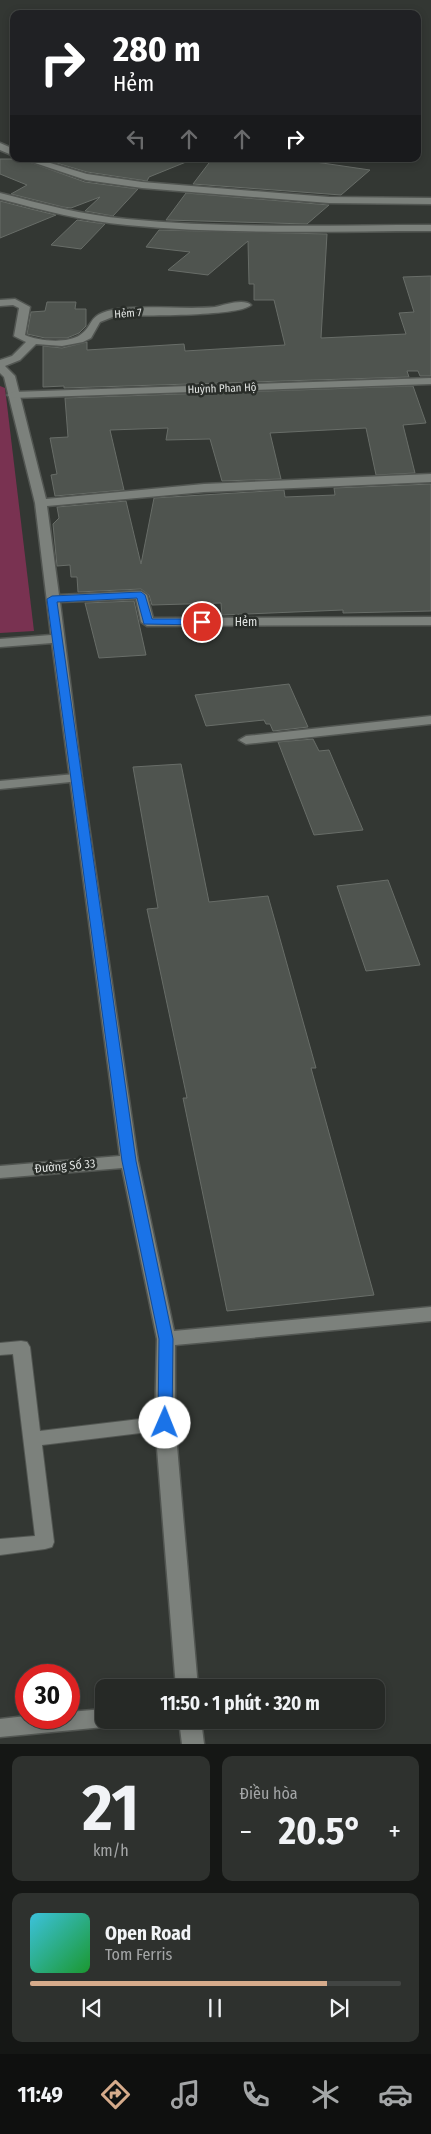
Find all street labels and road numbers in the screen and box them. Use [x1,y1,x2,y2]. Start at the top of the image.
street label: Hẻm 7 [114,306,143,321]
street label: Huỳnh Phan Hộ [187,381,257,396]
street label: Hẻm [235,615,257,629]
street label: Đường Số 33 [34,1155,96,1176]

